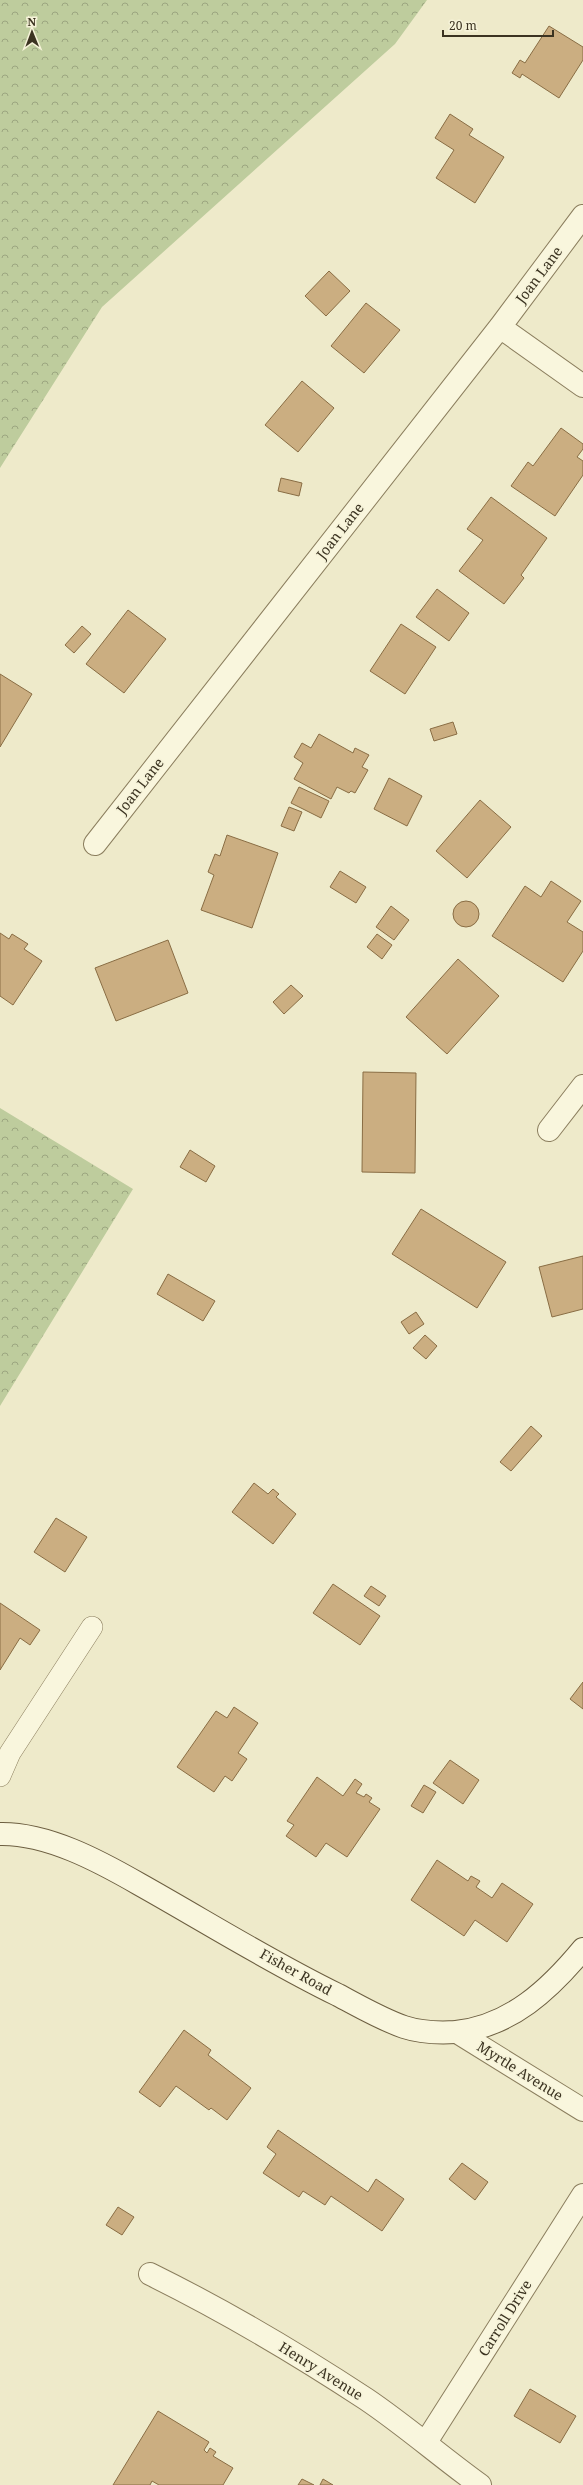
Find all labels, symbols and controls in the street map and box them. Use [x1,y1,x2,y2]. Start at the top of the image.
north arrow [12,12,52,52]
scale bar [443,12,553,38]
text: N [27,14,37,29]
text: 20 m [449,17,477,34]
street label: Joan Lane [510,242,566,308]
street label: Joan Lane [311,499,368,564]
street label: Joan Lane [111,754,168,819]
street label: Fisher Road [257,1944,336,1999]
street label: Myrtle Avenue [474,2037,567,2105]
street label: Carroll Drive [473,2276,536,2360]
street label: Henry Avenue [276,2337,367,2404]

